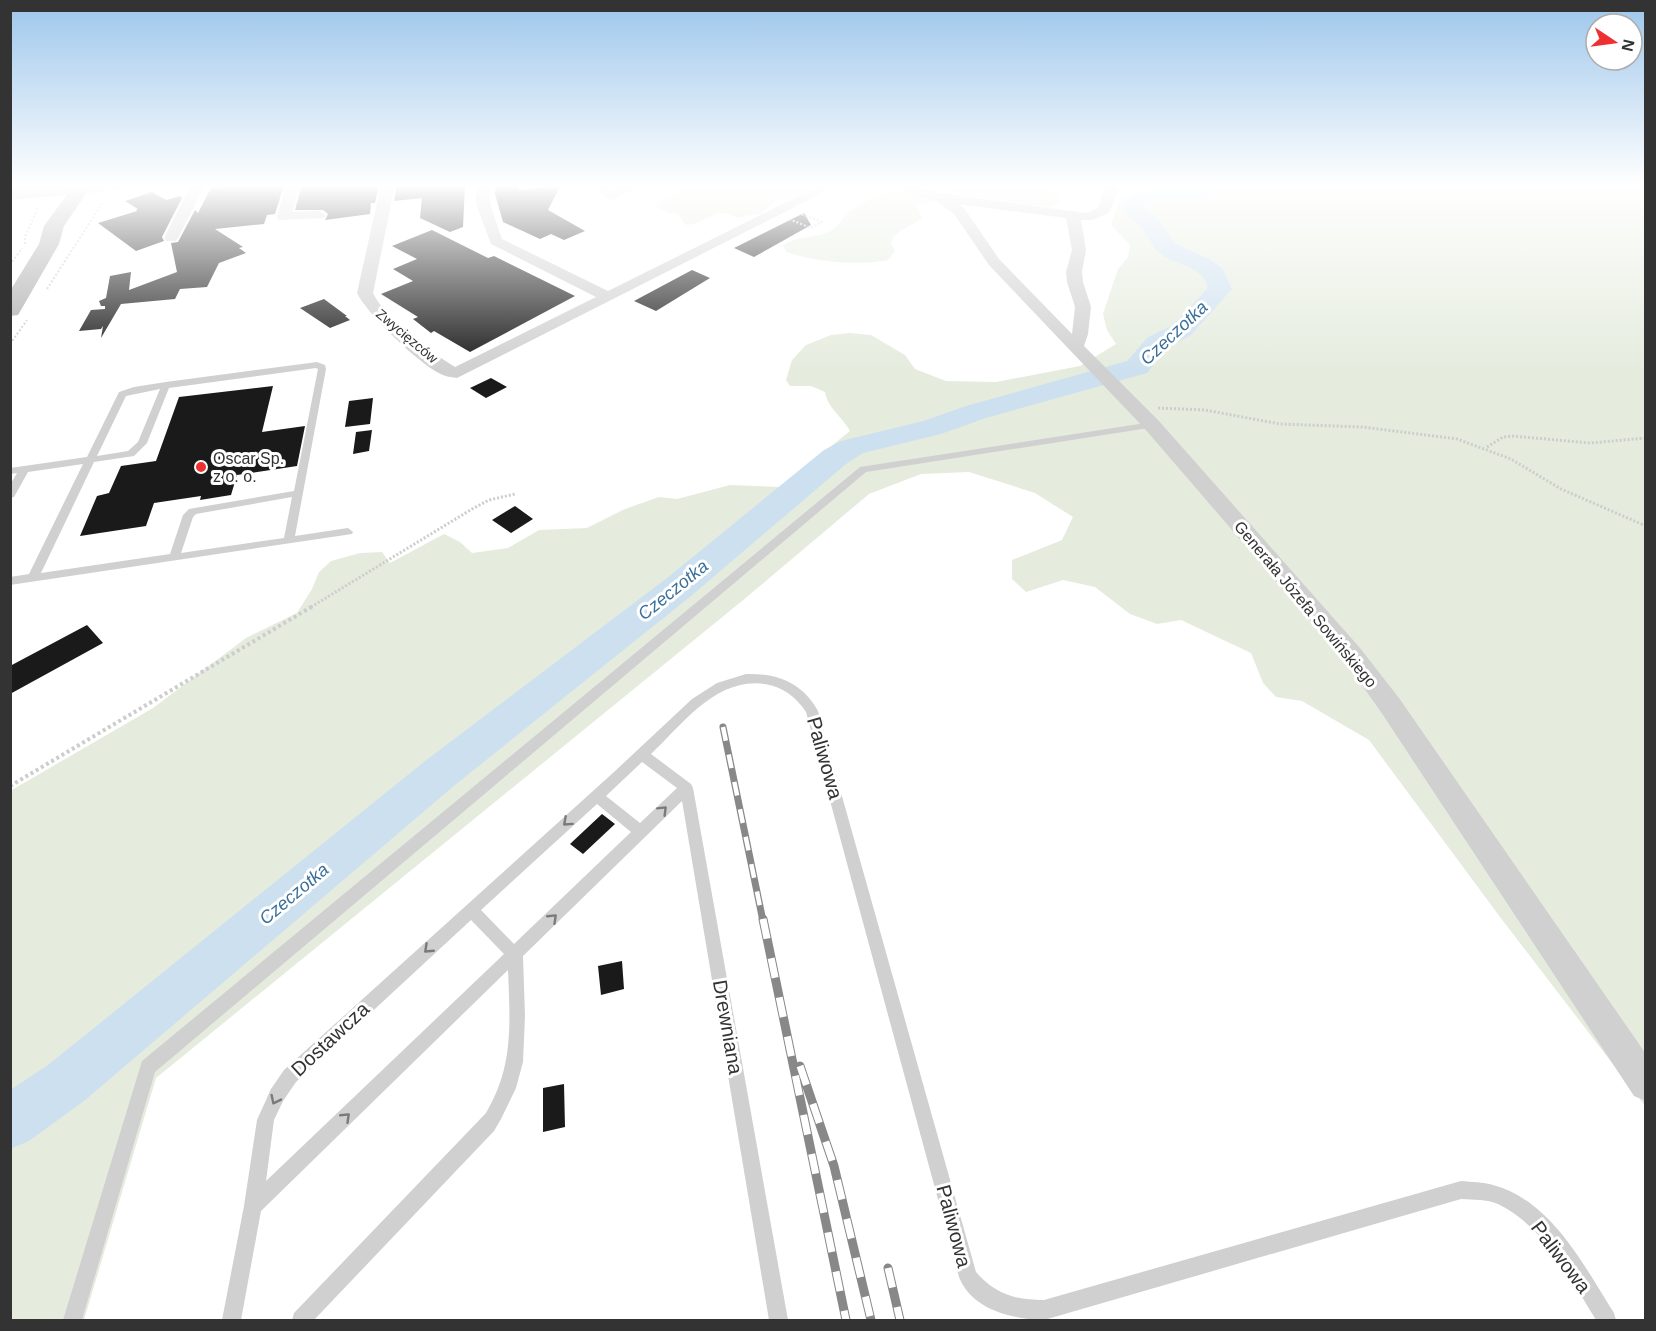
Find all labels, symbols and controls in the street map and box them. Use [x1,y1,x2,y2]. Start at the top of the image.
north arrow [1584,12,1644,72]
text: N [1619,38,1638,53]
water label: Czeczotka [1136,297,1212,369]
street label: Zwycięzców [373,306,442,367]
place label: Oscar Sp. z o. o. [213,450,284,485]
marker: Oscar Sp. z o. o. [194,460,208,474]
street label: Generała Józefa Sowińskiego [1231,518,1380,691]
water label: Czeczotka [634,556,712,624]
street label: Paliwowa [803,714,847,802]
one-way arrow [656,806,666,817]
one-way arrow [564,815,574,826]
water label: Czeczotka [255,859,333,929]
one-way arrow [546,914,557,925]
one-way arrow [424,942,435,953]
street label: Drewniana [709,978,747,1077]
street label: Dostawcza [287,997,374,1080]
one-way arrow [271,1094,282,1105]
one-way arrow [340,1113,350,1124]
street label: Paliwowa [932,1182,976,1270]
street label: Paliwowa [1527,1217,1596,1298]

